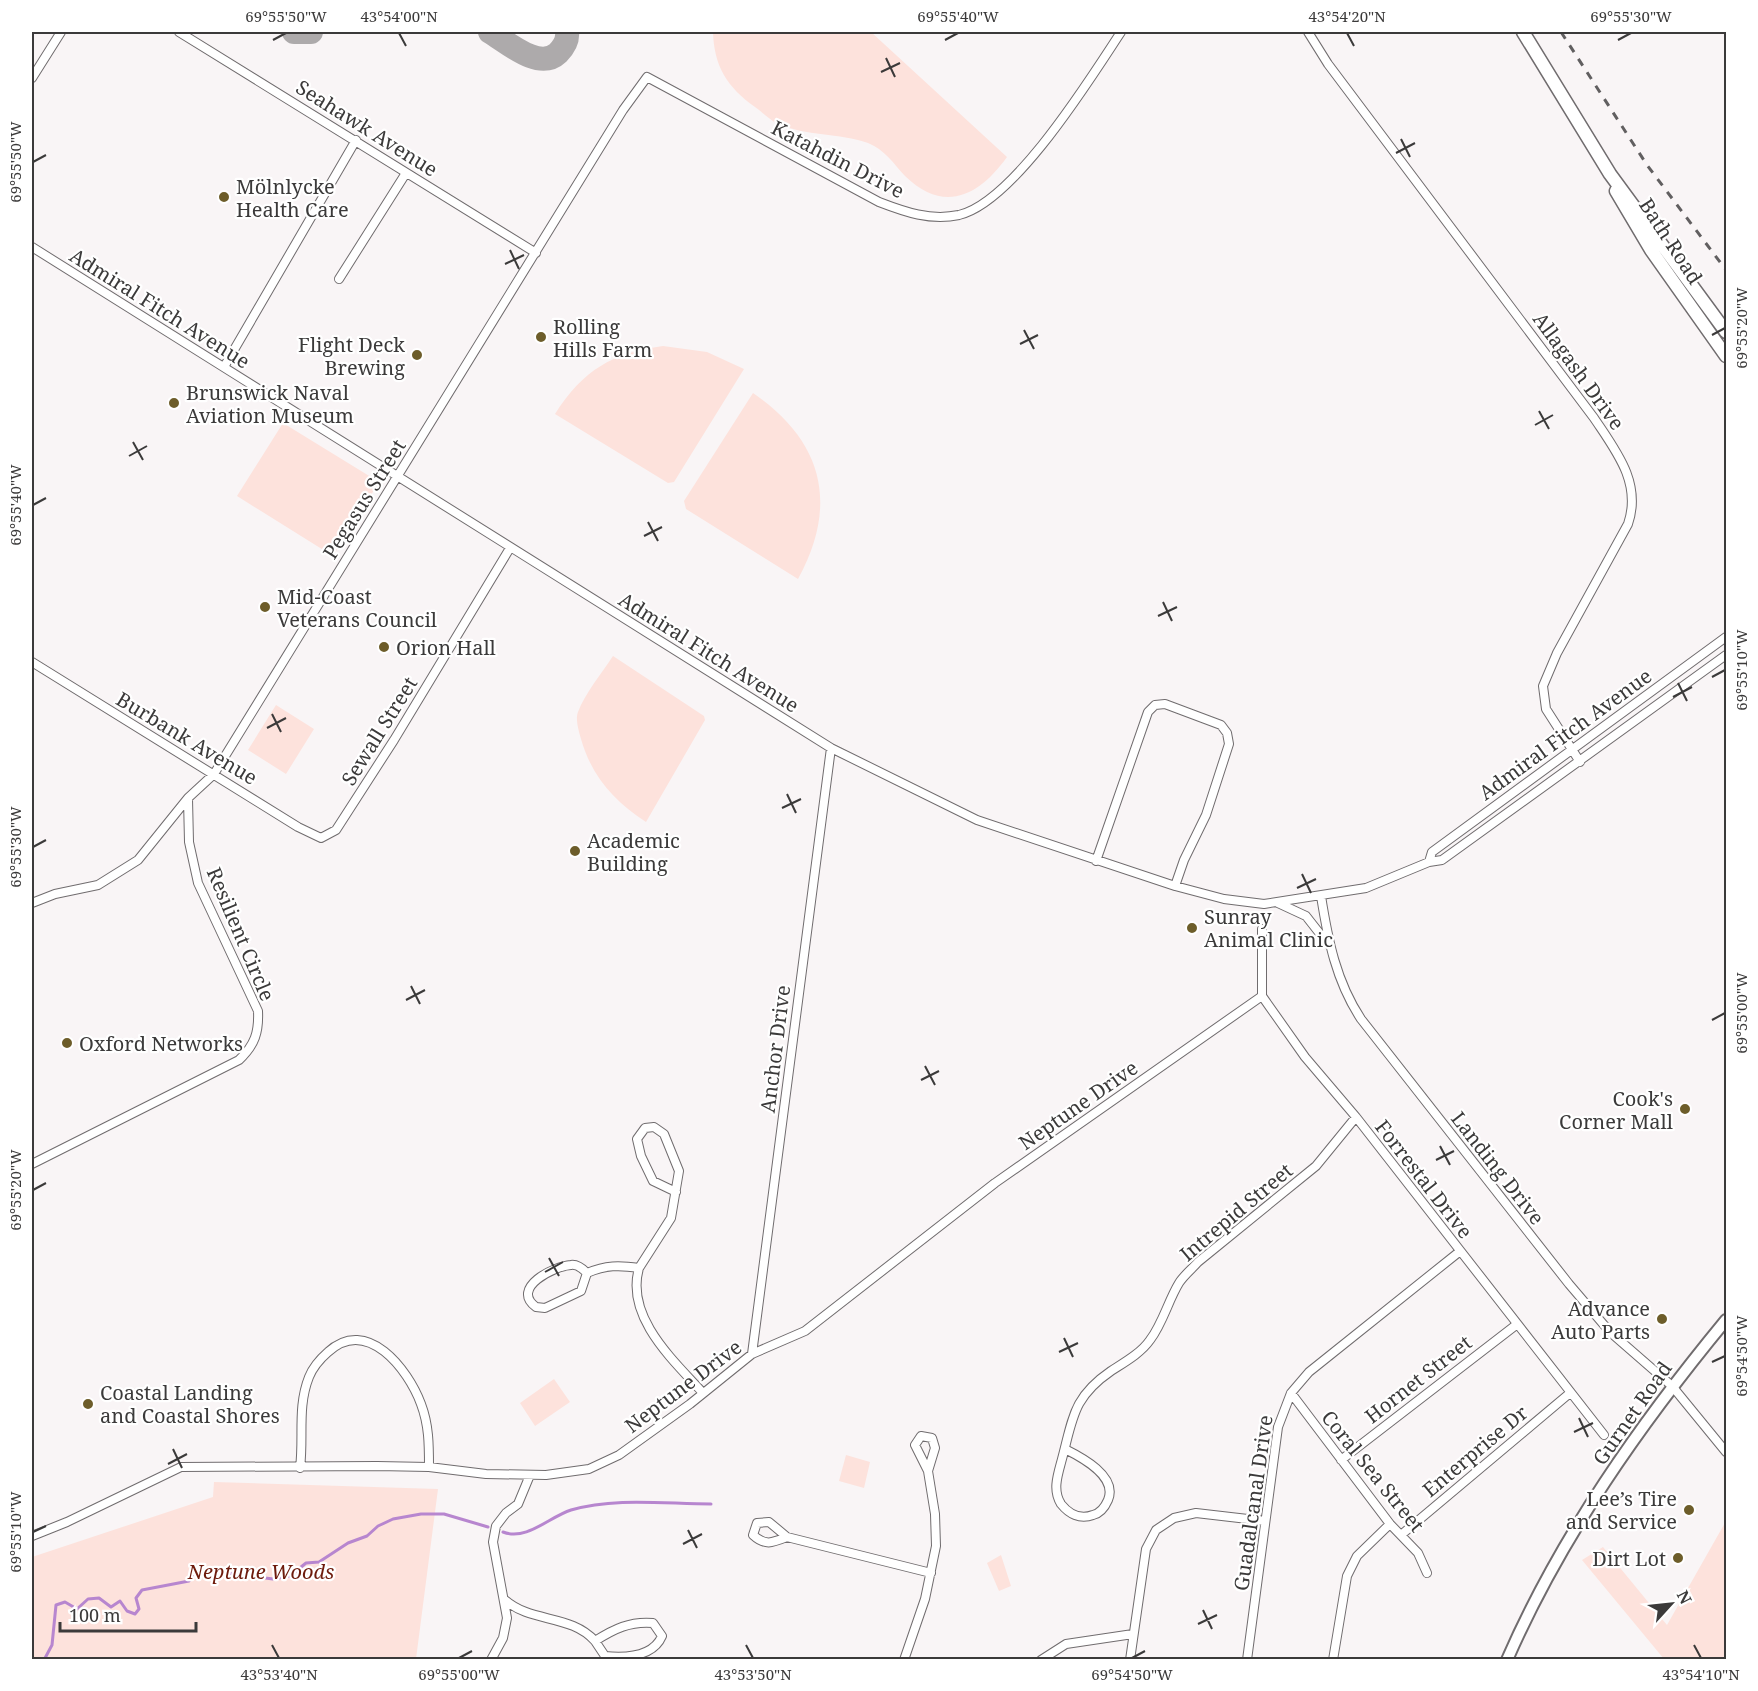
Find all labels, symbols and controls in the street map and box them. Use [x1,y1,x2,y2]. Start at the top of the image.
text: 69°55'50"W [245,6,327,26]
text: 43°54'00"N [360,6,438,26]
text: 69°55'40"W [917,6,999,26]
text: 43°54'20"N [1308,6,1386,26]
text: 69°55'30"W [1590,6,1672,26]
street label: Seahawk Avenue [291,74,443,182]
street label: Katahdin Drive [767,114,909,204]
text: 69°55'50"W [5,121,25,203]
place label: Mölnlycke Health Care [236,173,349,223]
marker: Mölnlycke Health Care [217,190,231,204]
street label: Bath Road [1633,193,1709,289]
street label: Admiral Fitch Avenue [65,242,255,374]
text: 69°55'20"W [1731,287,1751,369]
street label: Allagash Drive [1527,307,1631,435]
place label: Rolling Hills Farm [553,313,653,363]
marker: Rolling Hills Farm [534,330,548,344]
place label: Flight Deck Brewing [298,331,405,381]
marker: Flight Deck Brewing [410,348,424,362]
place label: Brunswick Naval Aviation Museum [186,379,354,429]
marker: Brunswick Naval Aviation Museum [167,396,181,410]
street label: Pegasus Street [316,434,412,564]
text: 69°55'40"W [5,464,25,546]
place label: Mid-Coast Veterans Council [277,583,437,633]
street label: Admiral Fitch Avenue [614,586,804,718]
marker: Mid-Coast Veterans Council [258,600,272,614]
text: 69°55'10"W [1731,629,1751,711]
place label: Orion Hall [396,634,496,661]
marker: Orion Hall [377,640,391,654]
street label: Admiral Fitch Avenue [1473,662,1657,806]
street label: Sewall Street [335,671,423,791]
street label: Burbank Avenue [111,685,263,791]
text: 69°55'30"W [5,806,25,888]
place label: Academic Building [587,827,680,877]
marker: Academic Building [568,844,582,858]
street label: Resilient Circle [201,863,281,1005]
place label: Sunray Animal Clinic [1204,903,1333,953]
marker: Sunray Animal Clinic [1185,921,1199,935]
text: 69°55'00"W [1731,972,1751,1054]
street label: Anchor Drive [754,984,796,1114]
place label: Oxford Networks [79,1030,243,1057]
marker: Oxford Networks [60,1036,74,1050]
street label: Neptune Drive [1013,1054,1143,1156]
place label: Cook's Corner Mall [1559,1085,1673,1135]
marker: Cook's Corner Mall [1678,1102,1692,1116]
street label: Landing Drive [1445,1106,1551,1230]
street label: Forrestal Drive [1369,1114,1479,1244]
text: 69°55'20"W [5,1149,25,1231]
street label: Intrepid Street [1174,1157,1298,1267]
place label: Advance Auto Parts [1551,1295,1650,1345]
marker: Advance Auto Parts [1655,1312,1669,1326]
text: 69°54'50"W [1731,1315,1751,1397]
street label: Hornet Street [1359,1329,1477,1429]
street label: Neptune Drive [619,1333,747,1439]
street label: Gurnet Road [1586,1356,1678,1470]
place label: Coastal Landing and Coastal Shores [100,1379,280,1429]
marker: Coastal Landing and Coastal Shores [81,1397,95,1411]
street label: Enterprise Dr [1417,1399,1534,1503]
street label: Coral Sea Street [1316,1404,1430,1538]
street label: Guadalcanal Drive [1227,1413,1279,1593]
place label: Lee’s Tire and Service [1566,1485,1677,1535]
text: 69°55'10"W [5,1491,25,1573]
marker: Lee’s Tire and Service [1682,1503,1696,1517]
place label: Dirt Lot [1592,1545,1666,1572]
marker: Dirt Lot [1671,1551,1685,1565]
park label: Neptune Woods [187,1558,334,1585]
north arrow [1641,1574,1701,1634]
text: N [1672,1587,1697,1608]
scale bar [60,1595,196,1633]
text: 100 m [69,1603,121,1627]
text: 43°53'40"N [240,1664,318,1684]
text: 69°55'00"W [418,1664,500,1684]
text: 43°53'50"N [714,1664,792,1684]
text: 69°54'50"W [1091,1664,1173,1684]
text: 43°54'10"N [1662,1664,1740,1684]

